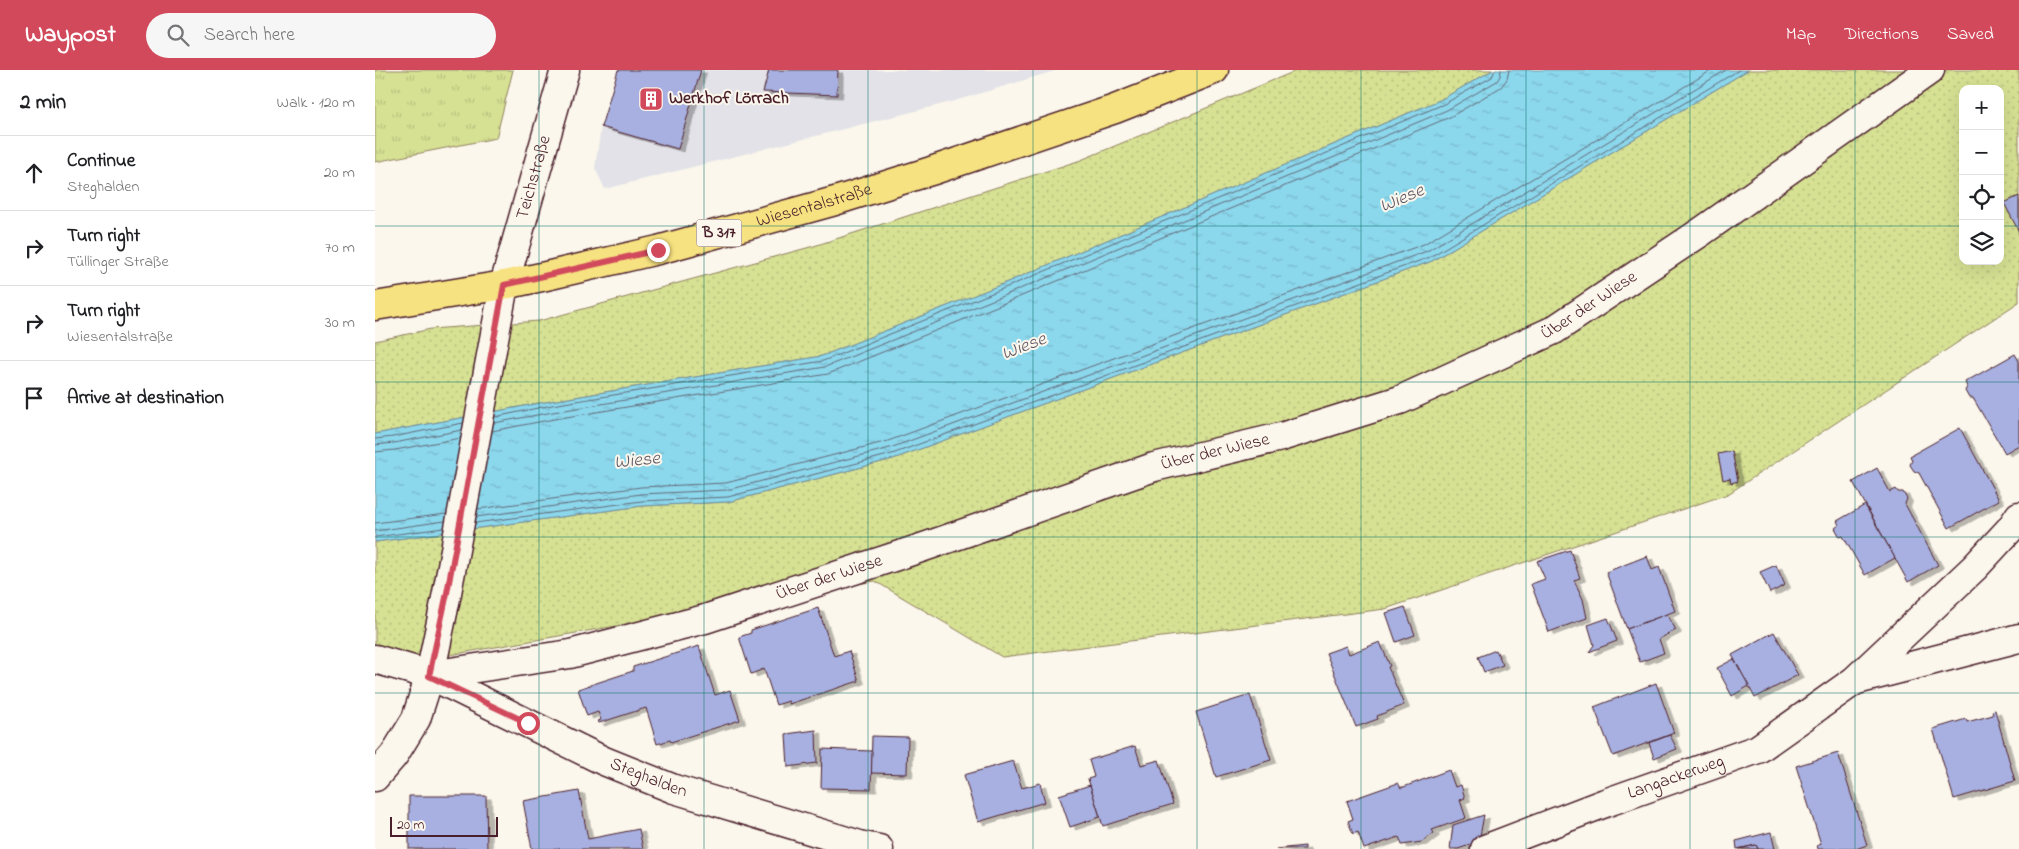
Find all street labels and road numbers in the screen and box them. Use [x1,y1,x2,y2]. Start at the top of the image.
street label: Teichstraße [510,132,559,223]
street label: Wiesentalstraße [754,177,876,235]
road number: B 317 [697,220,741,247]
street label: Über der Wiese [1537,264,1644,347]
street label: Über der Wiese [1158,427,1273,478]
street label: Über der Wiese [773,548,887,608]
street label: Langackerweg [1624,749,1728,807]
street label: Steghalden [606,751,690,805]

